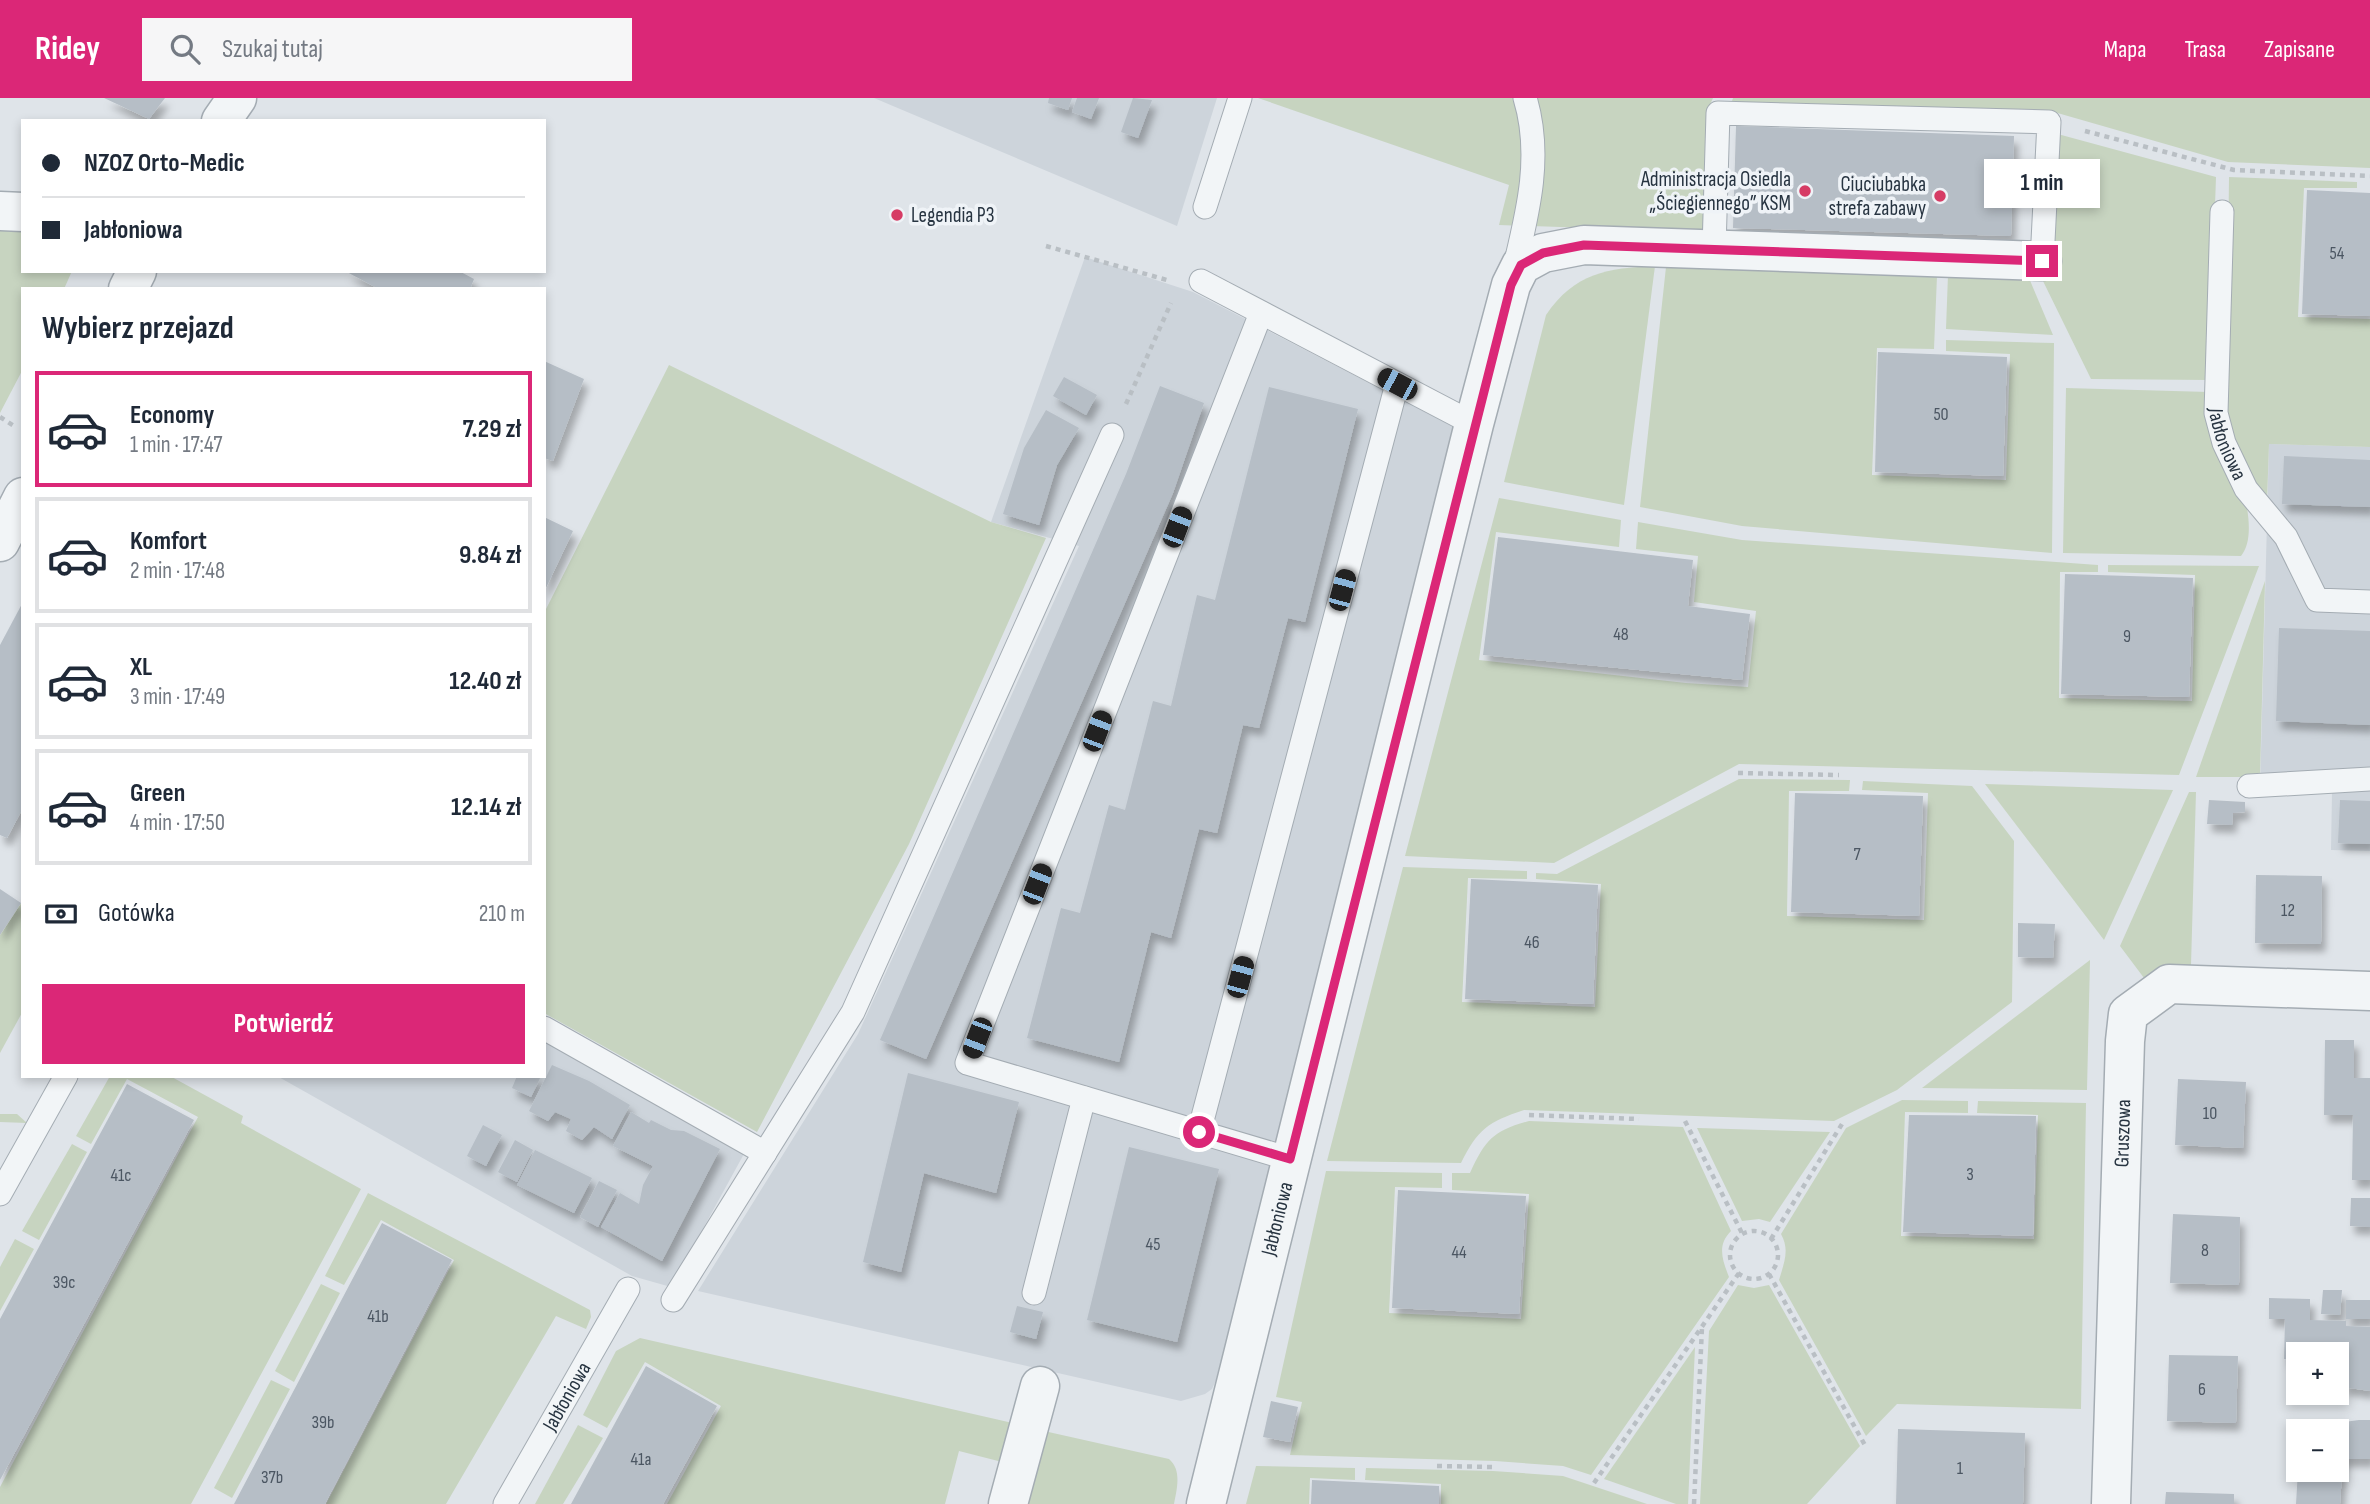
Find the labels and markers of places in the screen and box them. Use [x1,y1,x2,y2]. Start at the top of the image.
place label: Administracja Osiedla „Ściegiennego” KSM [1640,167,1791,216]
place label: Ciuciubabka strefa zabawy [1828,172,1926,221]
marker: Administracja Osiedla „Ściegiennego” KSM [1797,183,1813,199]
marker: Ciuciubabka strefa zabawy [1932,188,1948,204]
place label: Legendia P3 [911,203,994,228]
marker: Legendia P3 [889,207,905,223]

